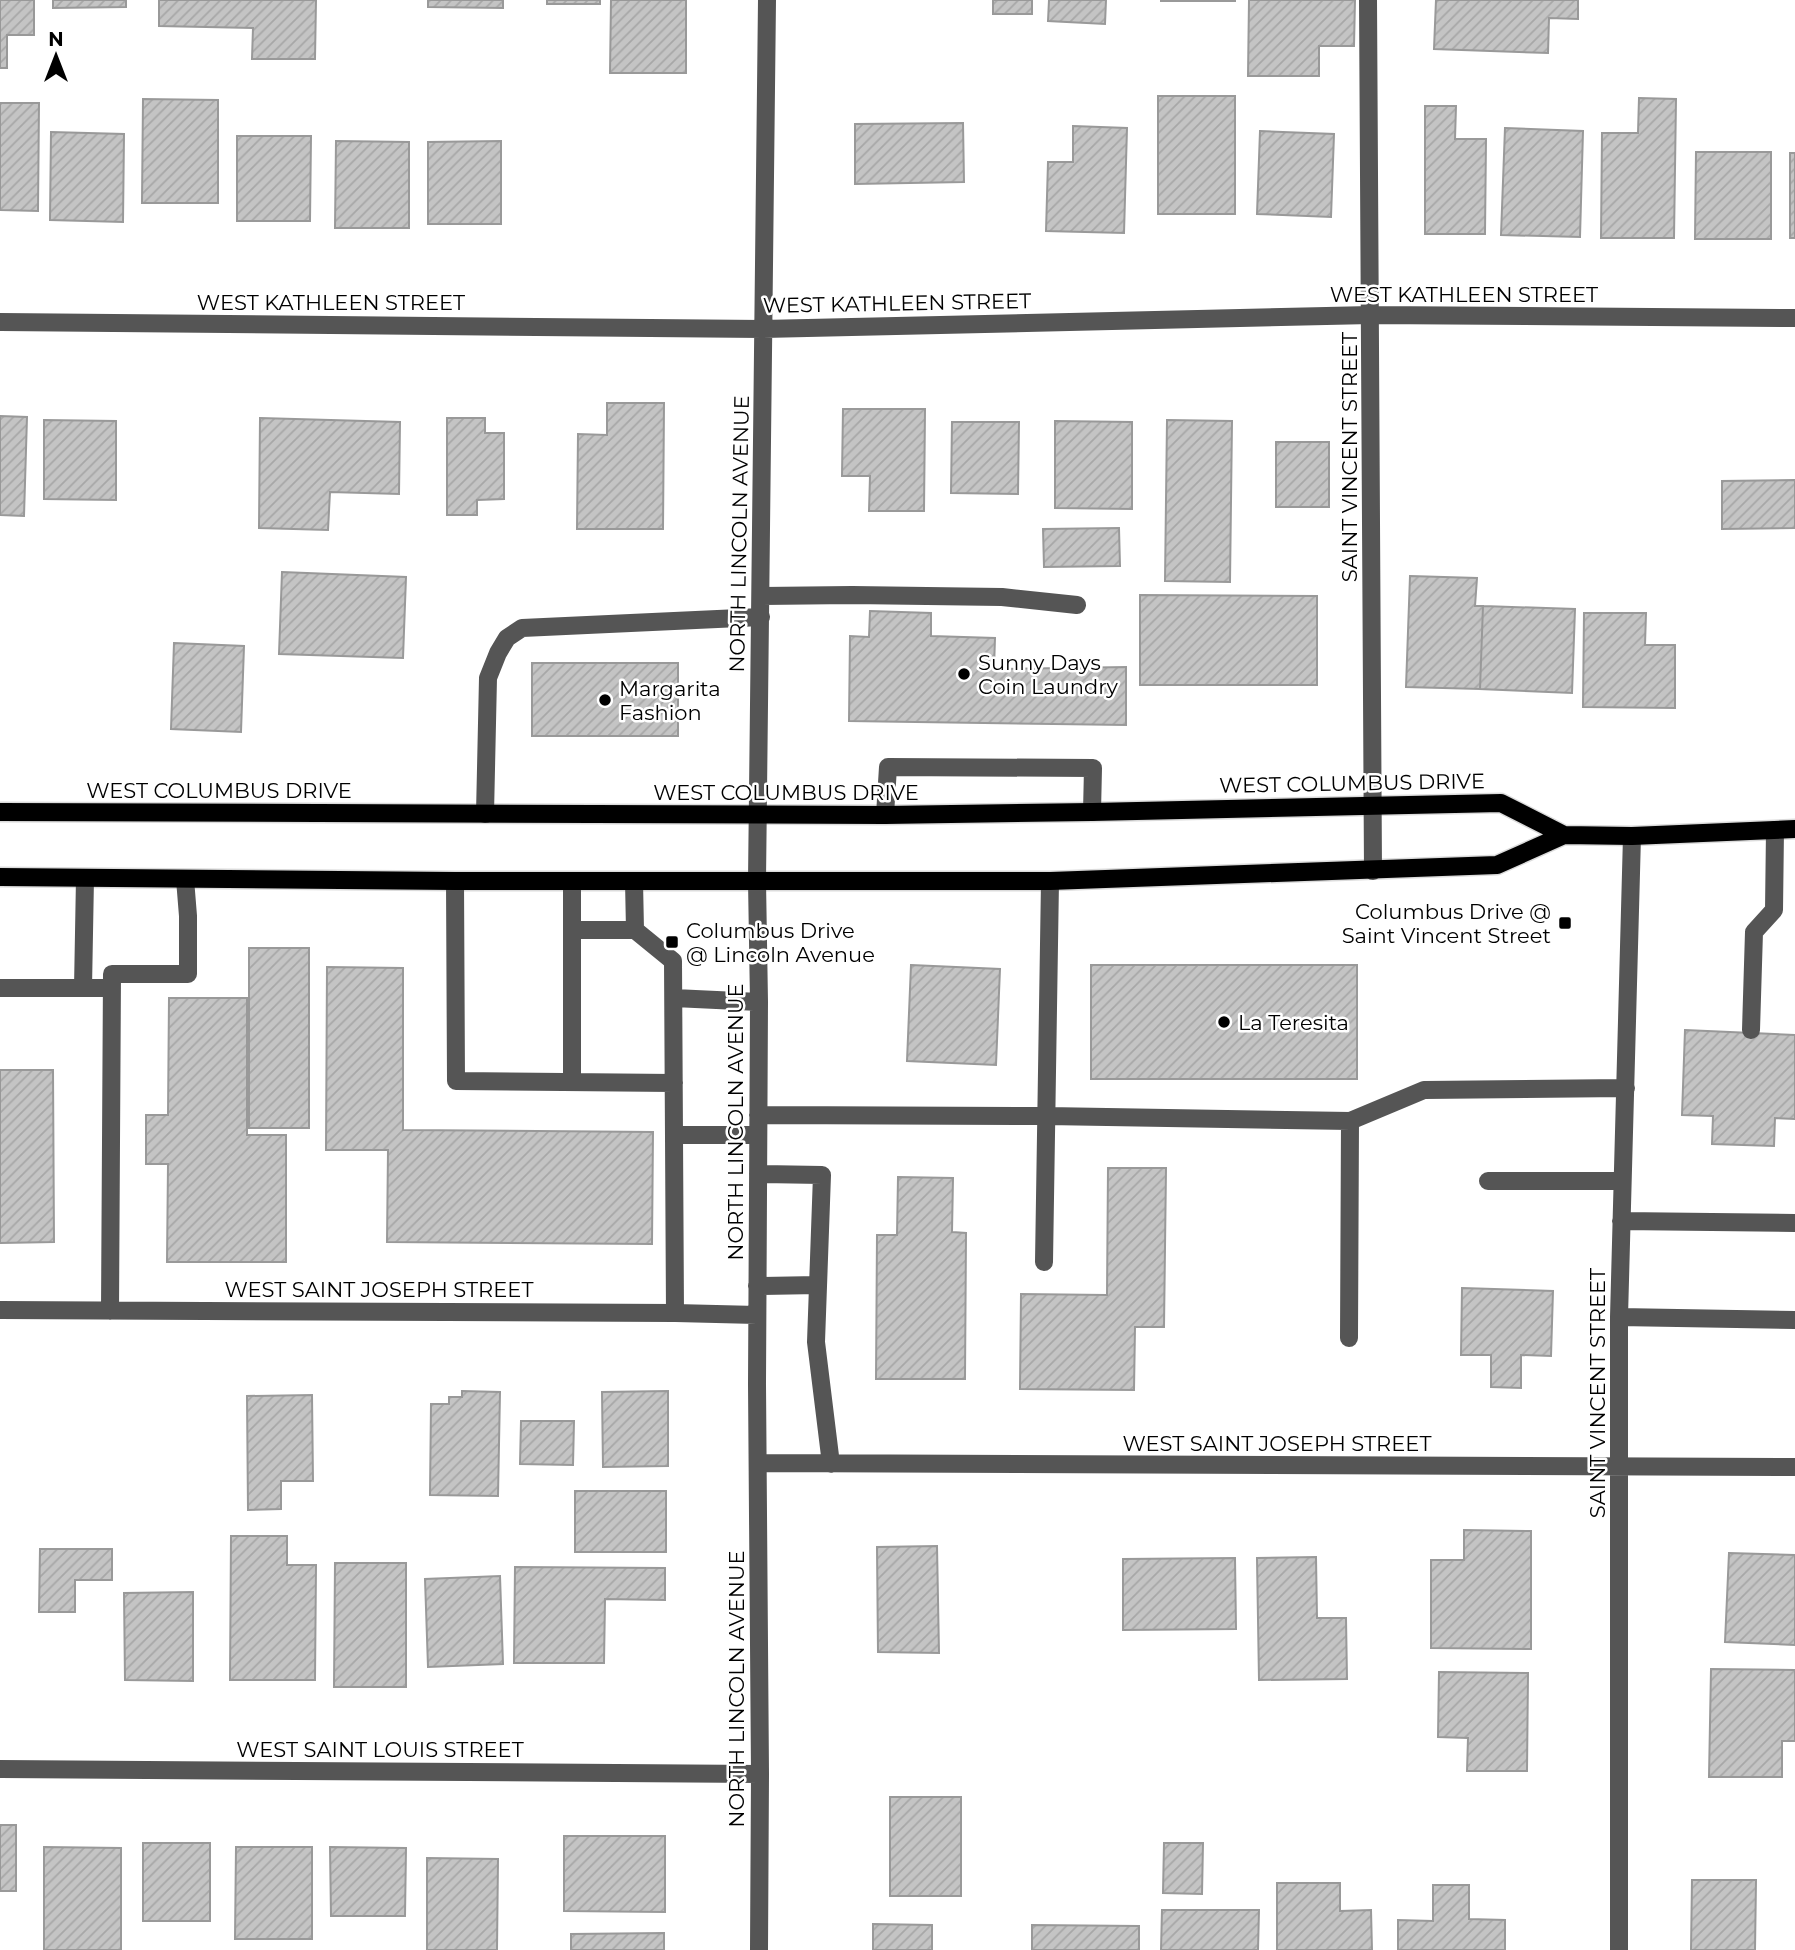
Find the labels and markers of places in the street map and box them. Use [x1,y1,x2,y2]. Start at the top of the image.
place label: Sunny Days Coin Laundry [978,650,1119,699]
marker: Sunny Days Coin Laundry [956,666,972,682]
place label: Margarita Fashion [619,676,721,725]
marker: Margarita Fashion [597,692,613,708]
place label: Columbus Drive @ Saint Vincent Street [1342,899,1551,948]
marker: Columbus Drive @ Saint Vincent Street [1557,915,1573,931]
place label: Columbus Drive @ Lincoln Avenue [686,918,875,967]
marker: Columbus Drive @ Lincoln Avenue [664,934,680,950]
place label: La Teresita [1238,1010,1349,1035]
marker: La Teresita [1216,1014,1232,1030]

